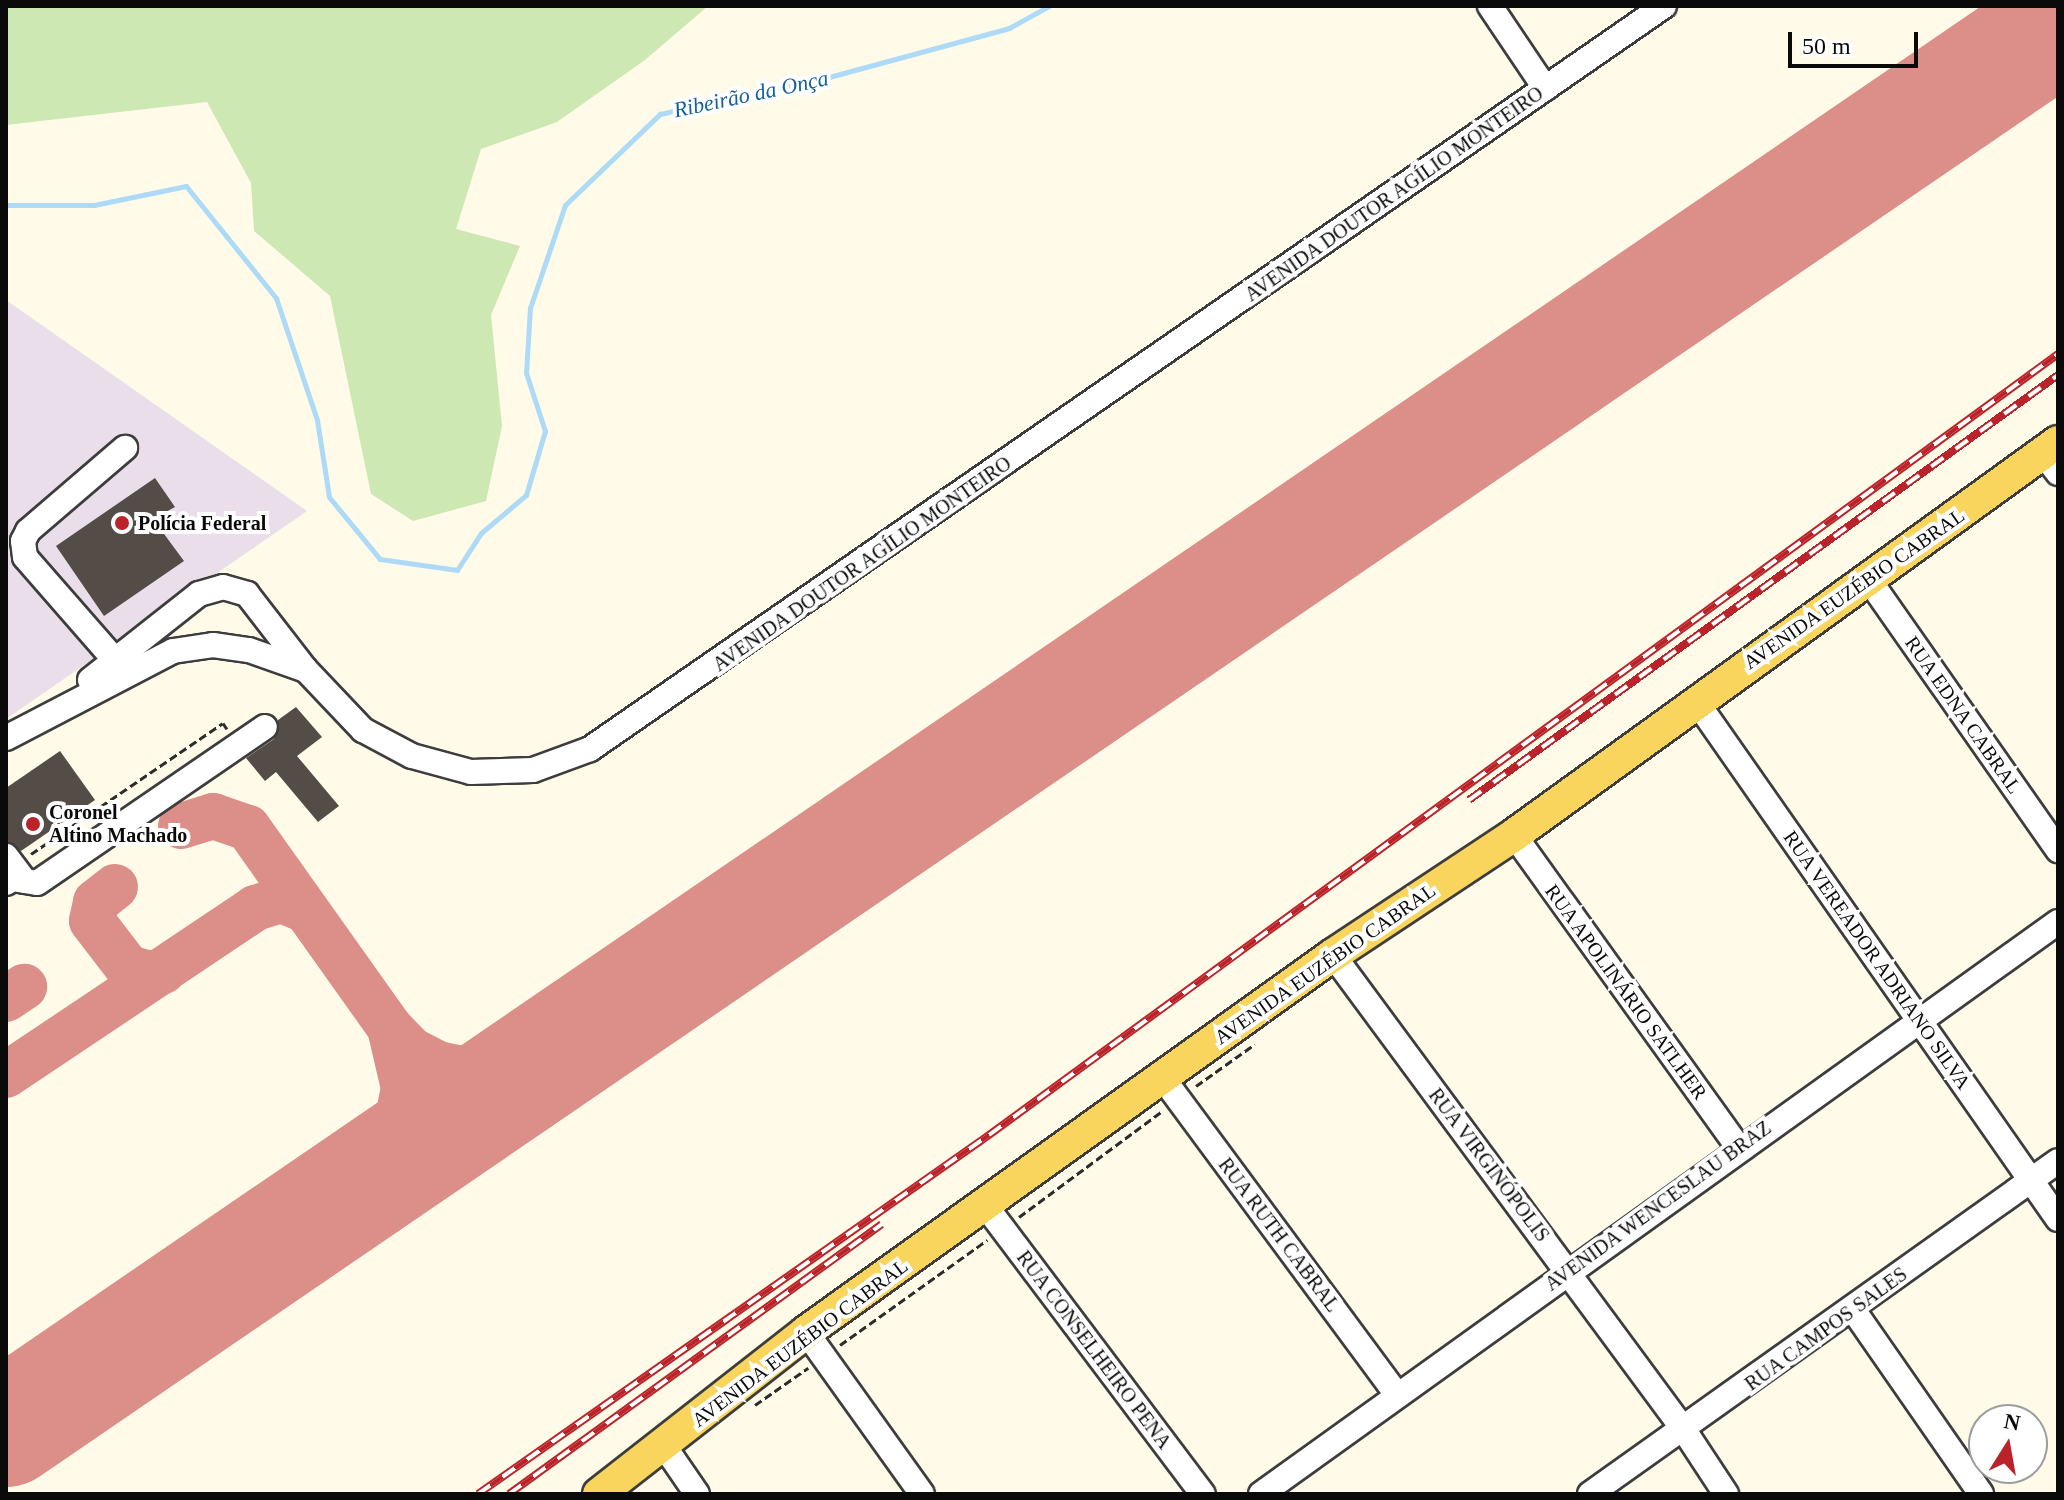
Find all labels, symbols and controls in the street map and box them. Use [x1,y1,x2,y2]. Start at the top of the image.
scale bar [1792,16,1922,66]
text: 50 m [1802,33,1851,59]
water label: Ribeirão da Onça [671,65,831,123]
street label: AVENIDA DOUTOR AGÍLIO MONTEIRO [1239,81,1549,307]
street label: AVENIDA DOUTOR AGÍLIO MONTEIRO [707,451,1017,677]
street label: AVENIDA EUZÉBIO CABRAL [1739,503,1969,675]
place label: Polícia Federal [138,511,266,535]
marker: Polícia Federal [113,514,131,532]
street label: RUA EDNA CABRAL [1899,631,2027,799]
place label: Coronel Altino Machado [49,800,187,847]
marker: Coronel Altino Machado [24,815,42,833]
street label: RUA VEREADOR ADRIANO SILVA [1777,825,1977,1095]
street label: AVENIDA EUZÉBIO CABRAL [1210,878,1440,1050]
street label: RUA APOLINÁRIO SATLHER [1539,879,1713,1105]
street label: RUA VIRGINÓPOLIS [1423,1083,1555,1247]
street label: AVENIDA WENCESLAU BRAZ [1540,1115,1776,1297]
street label: RUA RUTH CABRAL [1213,1153,1345,1317]
street label: RUA CONSELHEIRO PENA [1011,1246,1177,1454]
street label: AVENIDA EUZÉBIO CABRAL [687,1254,913,1432]
street label: RUA CAMPOS SALES [1740,1262,1912,1396]
north arrow [1968,1404,2048,1484]
text: N [2002,1408,2022,1436]

